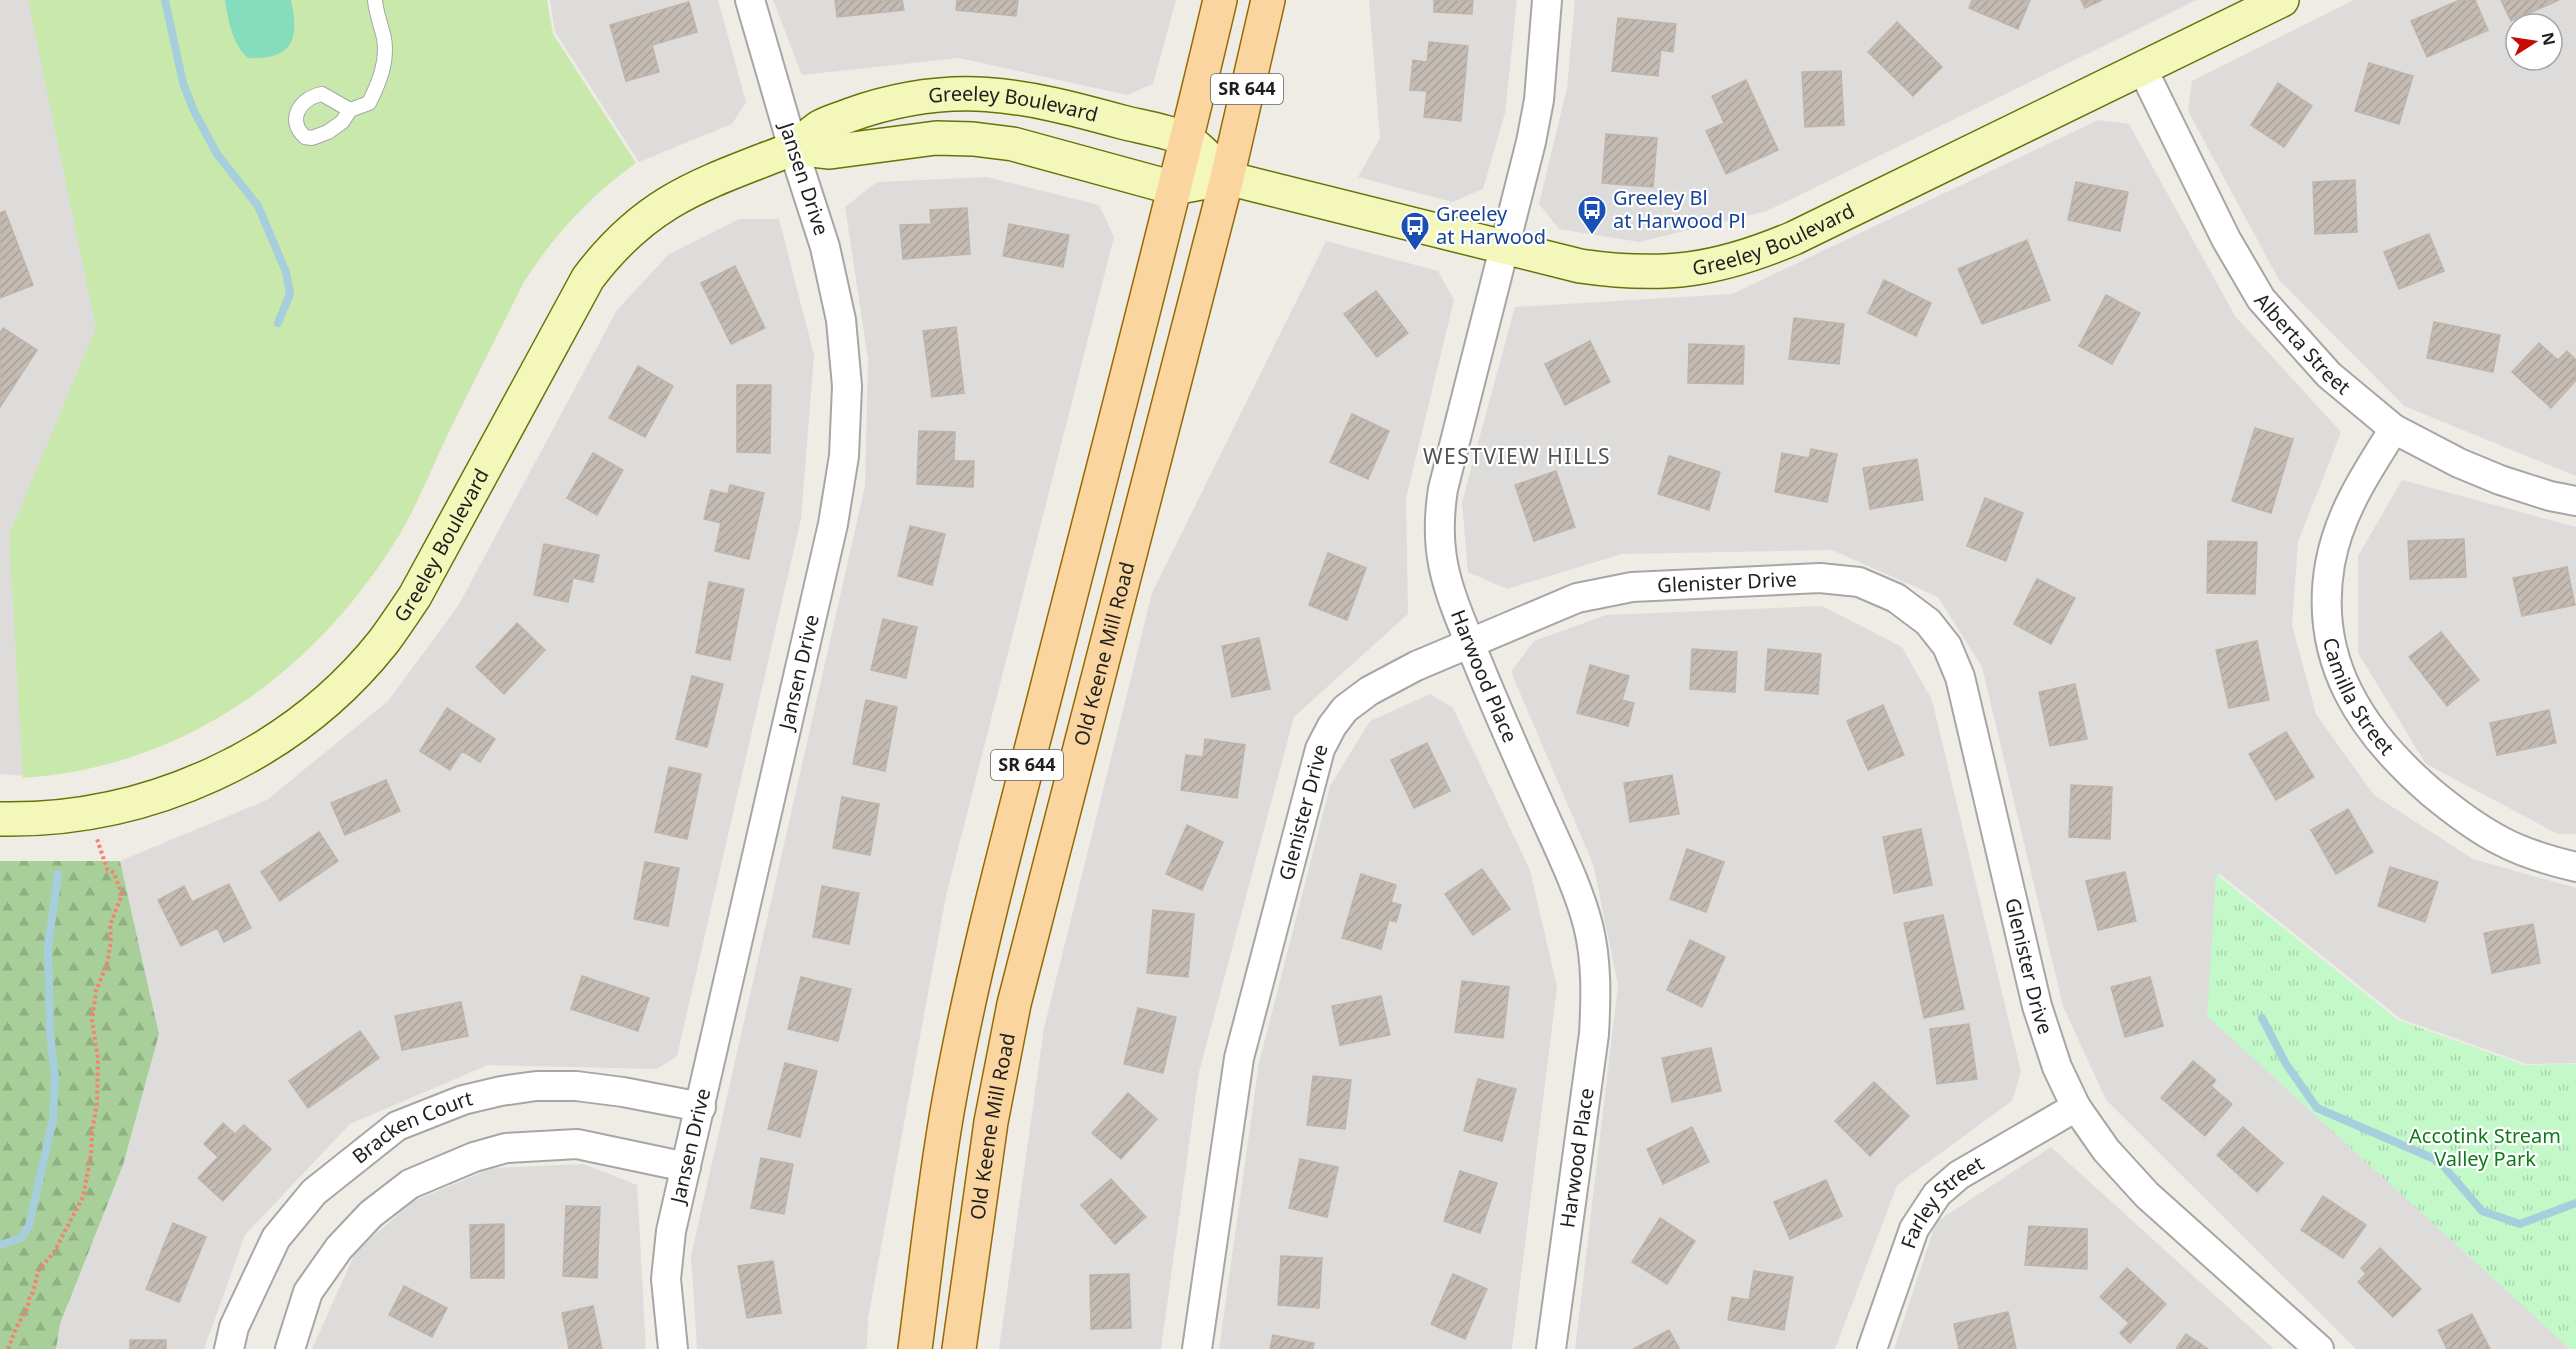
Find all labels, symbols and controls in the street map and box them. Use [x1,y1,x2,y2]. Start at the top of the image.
north arrow [2504,12,2564,72]
text: N [2537,30,2561,48]
road number: SR 644 [1211,74,1283,104]
street label: Greeley Boulevard [927,80,1101,128]
street label: Jansen Drive [773,117,835,239]
place label: Greeley Bl at Harwood Pl [1613,184,1746,234]
bus stop icon: Greeley Bl at Harwood Pl [1576,194,1608,236]
street label: Greeley Boulevard [1690,197,1859,281]
place label: Greeley at Harwood [1436,200,1546,250]
bus stop icon: Greeley at Harwood [1399,210,1431,252]
street label: Alberta Street [2249,287,2356,400]
district label: WESTVIEW HILLS [1423,442,1611,470]
street label: Greeley Boulevard [387,464,495,627]
street label: Old Keene Mill Road [1067,559,1140,749]
street label: Glenister Drive [1657,565,1797,599]
street label: Harwood Place [1445,606,1524,747]
street label: Jansen Drive [772,612,825,734]
street label: Camilla Street [2317,635,2400,761]
street label: Glenister Drive [1272,741,1334,883]
road number: SR 644 [991,750,1063,780]
street label: Glenister Drive [1999,895,2059,1038]
street label: Old Keene Mill Road [963,1031,1021,1222]
street label: Bracken Court [346,1084,475,1170]
street label: Jansen Drive [663,1086,716,1208]
street label: Harwood Place [1553,1086,1600,1230]
park label: Accotink Stream Valley Park [2409,1122,2561,1172]
street label: Farley Street [1894,1150,1988,1252]

